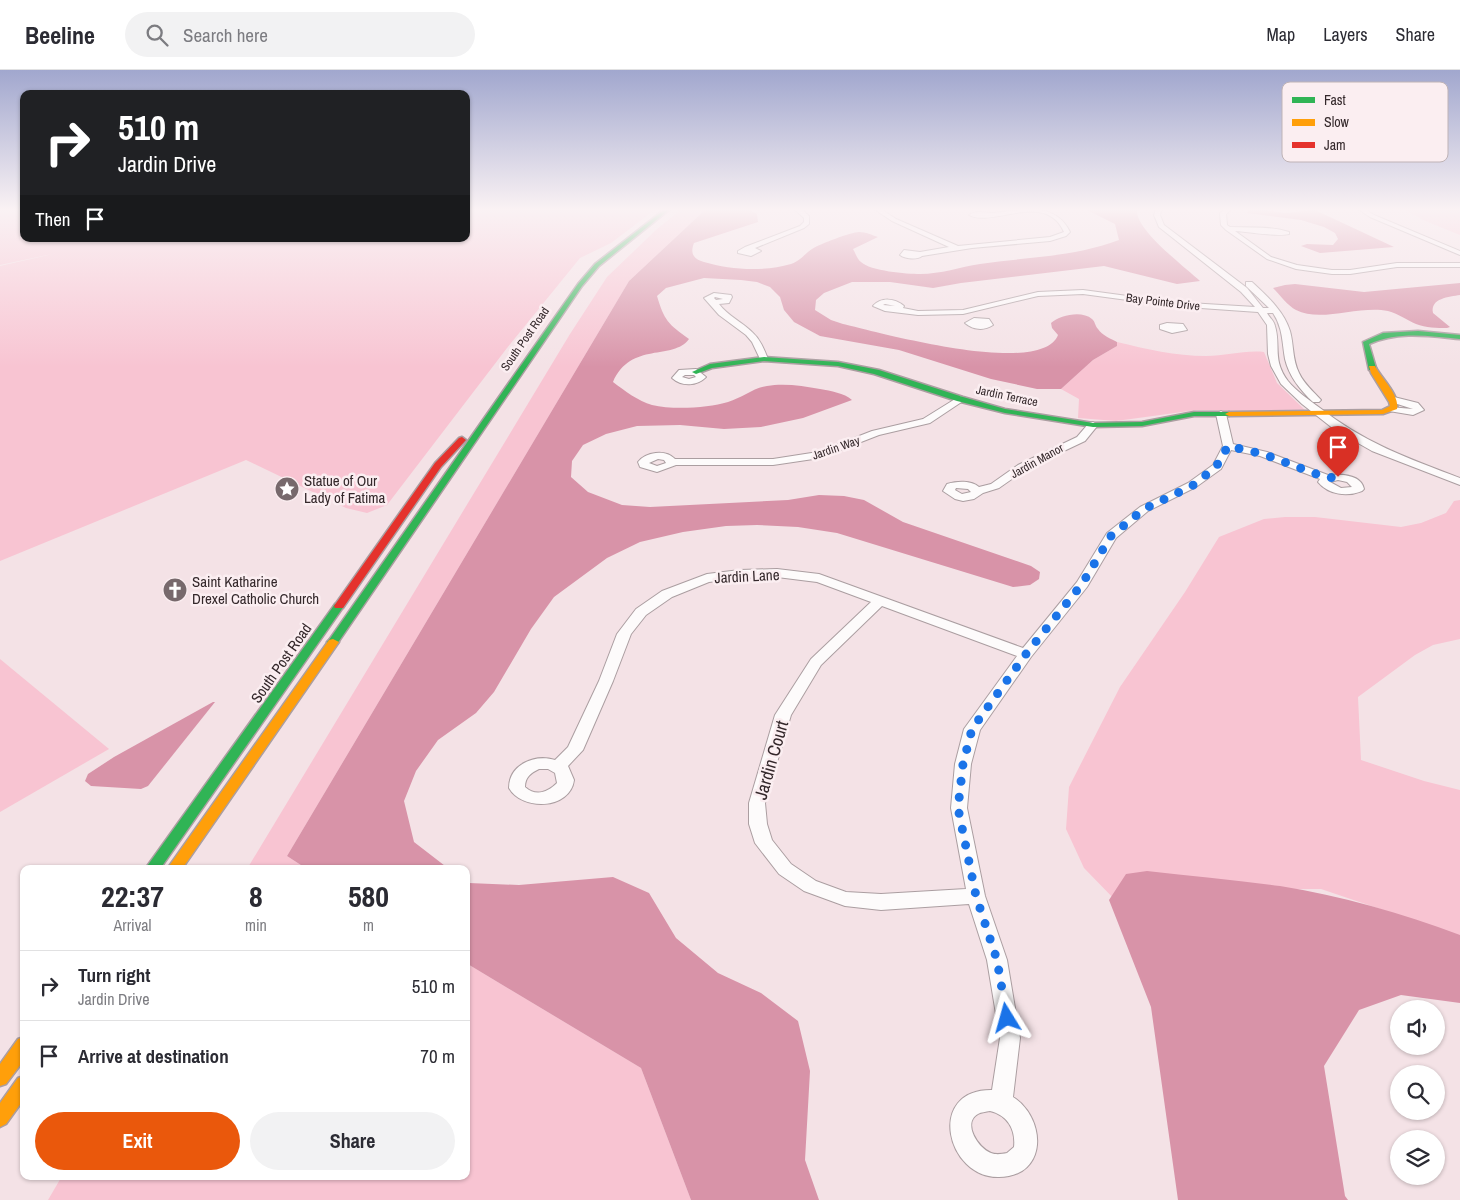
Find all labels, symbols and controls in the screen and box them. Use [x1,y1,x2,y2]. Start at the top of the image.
search box [125,12,475,57]
text: Beeline [25,19,95,51]
icon: search [143,21,171,49]
text: Search here [183,22,268,48]
text: Map [1267,22,1295,47]
text: Layers [1323,22,1368,47]
text: Share [1396,22,1435,47]
legend [1282,82,1448,162]
text: Fast [1324,91,1346,109]
text: 510 m [118,104,199,151]
icon: right [35,110,100,175]
text: Slow [1324,113,1350,131]
text: Jam [1324,136,1346,154]
text: Jardin Drive [118,149,216,179]
icon: arrive [81,205,109,233]
text: Then [35,206,71,232]
street label: Bay Pointe Drive [1125,290,1201,314]
street label: South Post Road [497,304,553,374]
street label: Jardin Terrace [975,382,1039,410]
pin [1317,426,1359,477]
street label: Jardin Way [810,432,862,464]
icon: arrive [1324,433,1352,461]
street label: Jardin Manor [1008,440,1067,482]
place label: Statue of Our Lady of Fatima [304,470,386,508]
place icon: Statue of Our Lady of Fatima [274,476,300,502]
street label: Jardin Lane [714,564,780,588]
place label: Saint Katharine Drexel Catholic Church [192,571,319,609]
church icon: Saint Katharine Drexel Catholic Church [162,577,188,603]
street label: South Post Road [246,619,316,707]
street label: Jardin Court [748,718,794,802]
text: 22:37 [101,876,164,916]
text: 8 [249,876,263,916]
text: 580 [348,876,389,916]
text: Arrival [114,914,151,936]
text: min [245,914,267,936]
text: m [363,914,374,936]
text: Turn right [78,962,150,988]
icon: right [35,972,63,1000]
text: 510 m [412,973,455,999]
text: Jardin Drive [78,988,149,1010]
position arrow [980,991,1032,1043]
map controls [1390,1000,1445,1185]
button: sound [1390,1000,1445,1055]
icon: arrive [35,1042,63,1070]
text: Arrive at destination [78,1043,229,1069]
text: 70 m [420,1043,455,1069]
button: search [1390,1065,1445,1120]
button: Exit [35,1112,240,1170]
button: Share [250,1112,455,1170]
button: layers [1390,1130,1445,1185]

